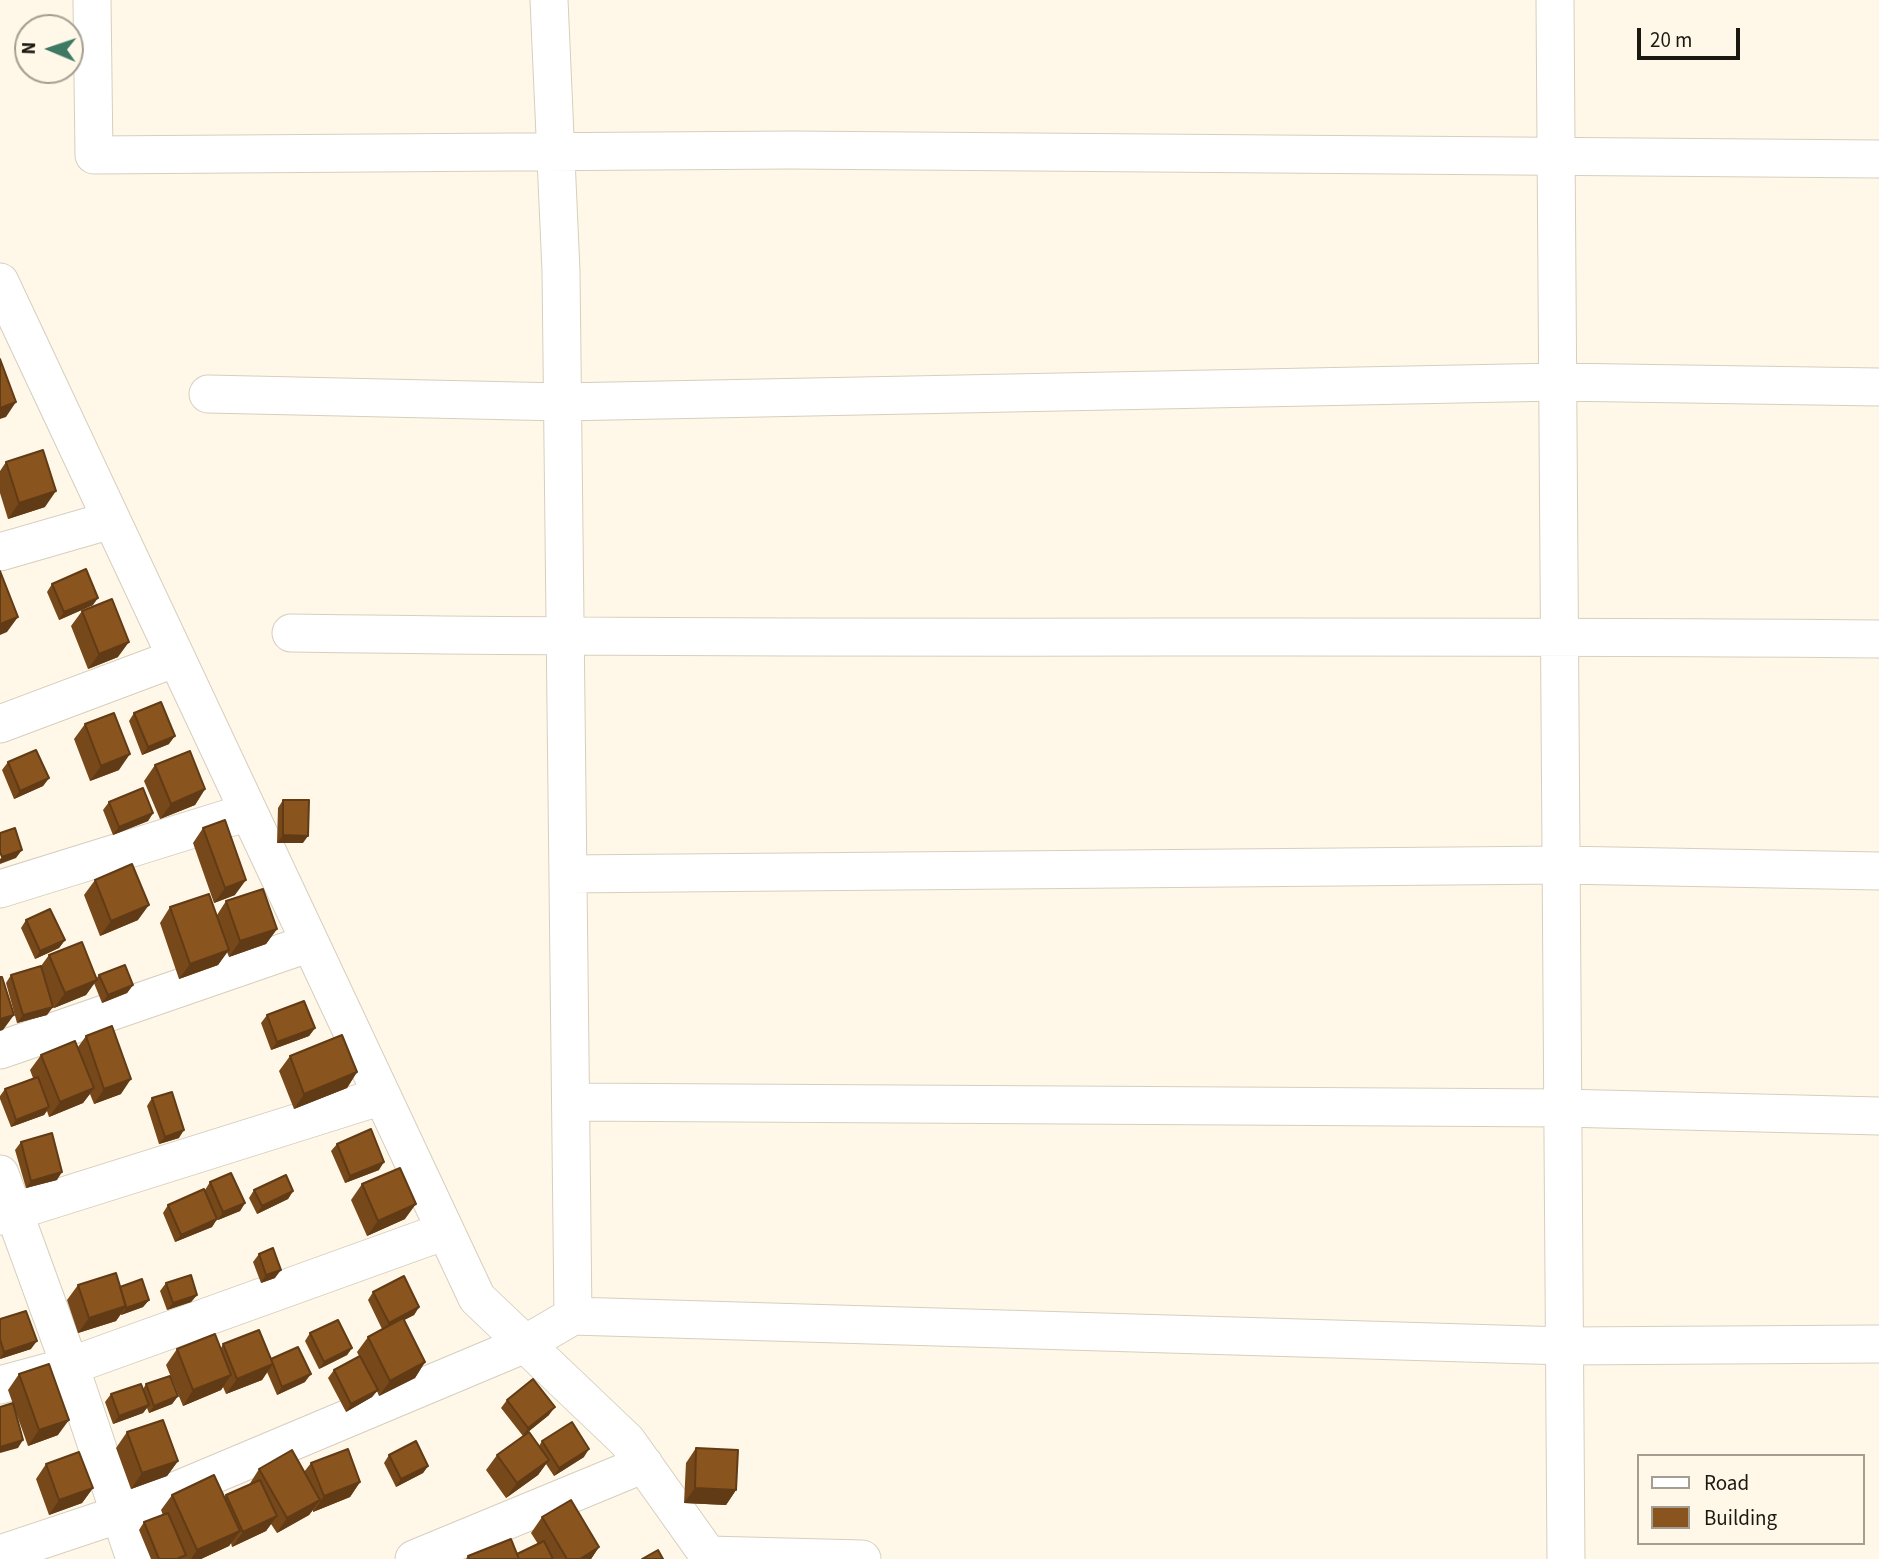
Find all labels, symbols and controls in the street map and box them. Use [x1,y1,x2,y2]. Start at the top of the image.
north arrow [14,14,84,84]
scale bar [1641,14,1744,58]
text: 20 m [1650,25,1692,55]
text: N [16,42,43,55]
legend [1638,1454,1865,1545]
text: Road [1704,1468,1749,1498]
text: Building [1704,1503,1777,1533]

